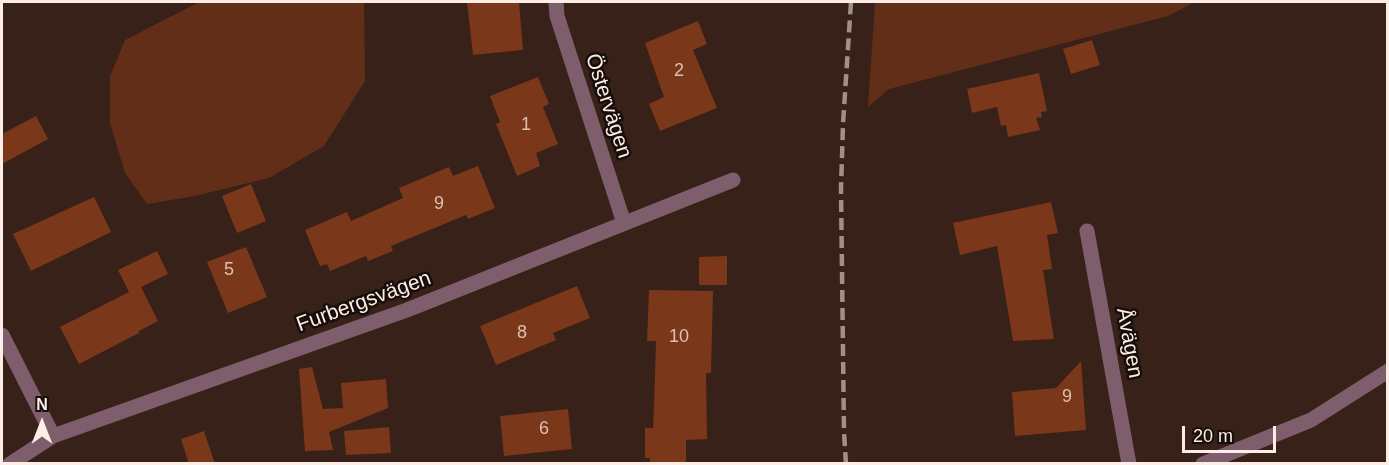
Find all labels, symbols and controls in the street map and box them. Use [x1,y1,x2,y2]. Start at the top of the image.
street label: Östervägen [579,50,637,162]
house number: 2 [674,60,684,82]
house number: 1 [521,114,531,136]
house number: 9 [434,193,444,215]
house number: 5 [224,259,234,281]
street label: Furbergsvägen [293,266,435,338]
street label: Åvägen [1110,306,1148,380]
house number: 8 [517,322,527,344]
house number: 10 [669,326,689,348]
house number: 9 [1062,386,1072,408]
north arrow [12,393,72,453]
text: N [36,396,48,413]
scale bar [1185,414,1280,452]
house number: 6 [539,418,549,440]
text: 20 m [1193,426,1233,446]

